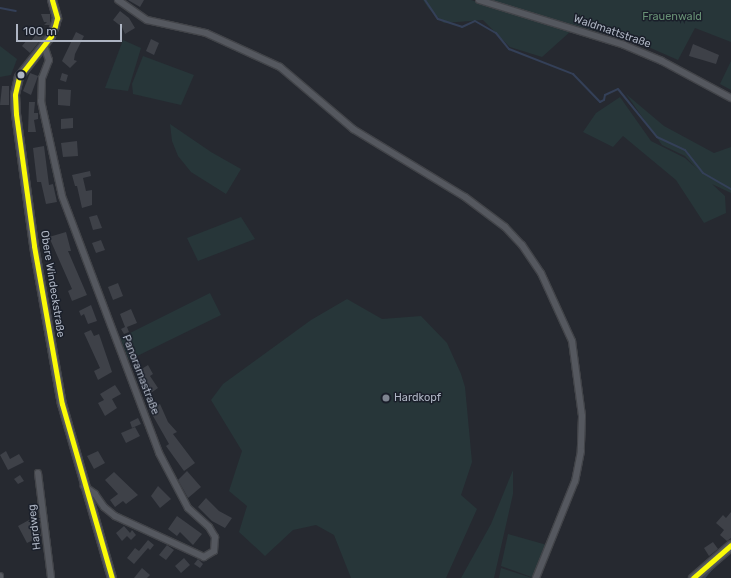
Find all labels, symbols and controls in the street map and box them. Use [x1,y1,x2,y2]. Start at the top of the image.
park label: Frauenwald [642,10,702,24]
street label: Waldmattstraße [572,13,652,51]
scale bar [18,16,124,42]
text: 100 m [23,24,57,38]
unlabelled marker [16,70,26,80]
street label: Obere Windeckstraße [37,229,67,339]
street label: Panoramastraße [119,333,161,417]
place label: Hardkopf [394,391,441,405]
marker: Hardkopf [381,393,391,403]
street label: Hardweg [26,503,44,551]

